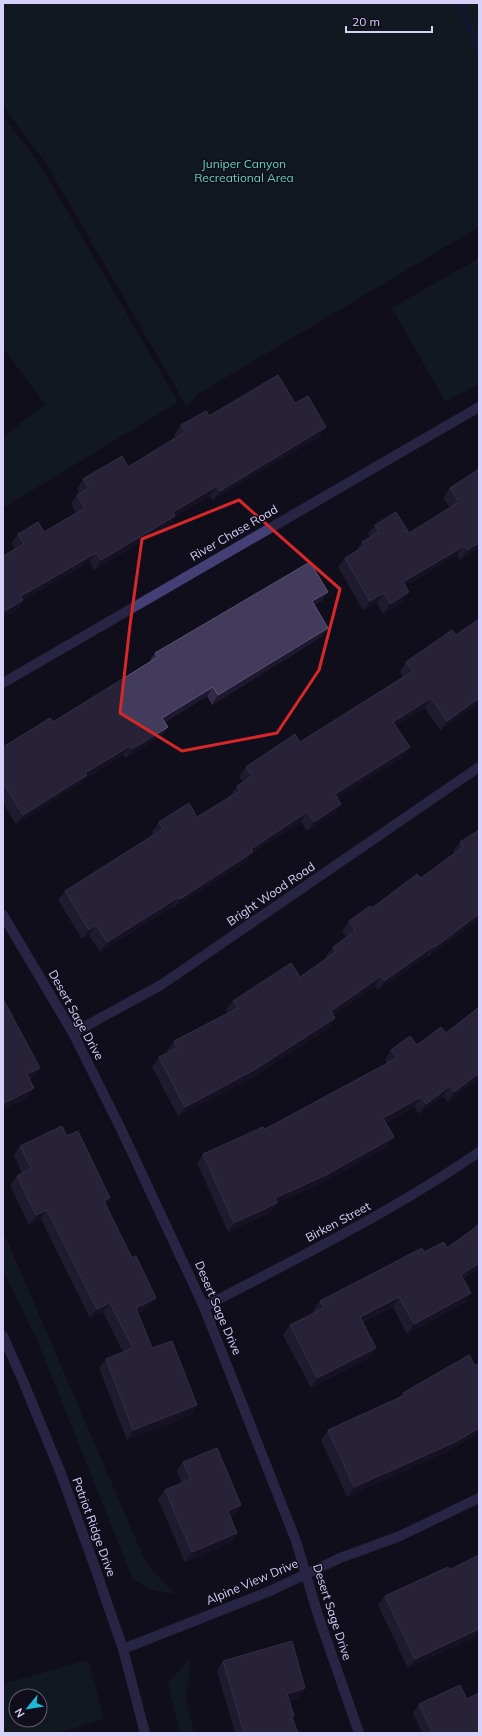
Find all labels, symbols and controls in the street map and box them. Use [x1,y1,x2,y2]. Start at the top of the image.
scale bar [346,8,432,34]
text: 20 m [352,14,380,29]
park label: Juniper Canyon Recreational Area [194,156,294,185]
street label: River Chase Road [187,501,280,564]
street label: Bright Wood Road [224,859,318,929]
street label: Desert Sage Drive [46,967,107,1062]
street label: Birken Street [303,1198,373,1245]
street label: Desert Sage Drive [192,1259,245,1357]
street label: Patriot Ridge Drive [70,1475,119,1579]
street label: Alpine View Drive [203,1555,300,1608]
street label: Desert Sage Drive [310,1562,355,1662]
north arrow [8,1688,48,1728]
text: N [11,1706,27,1720]

